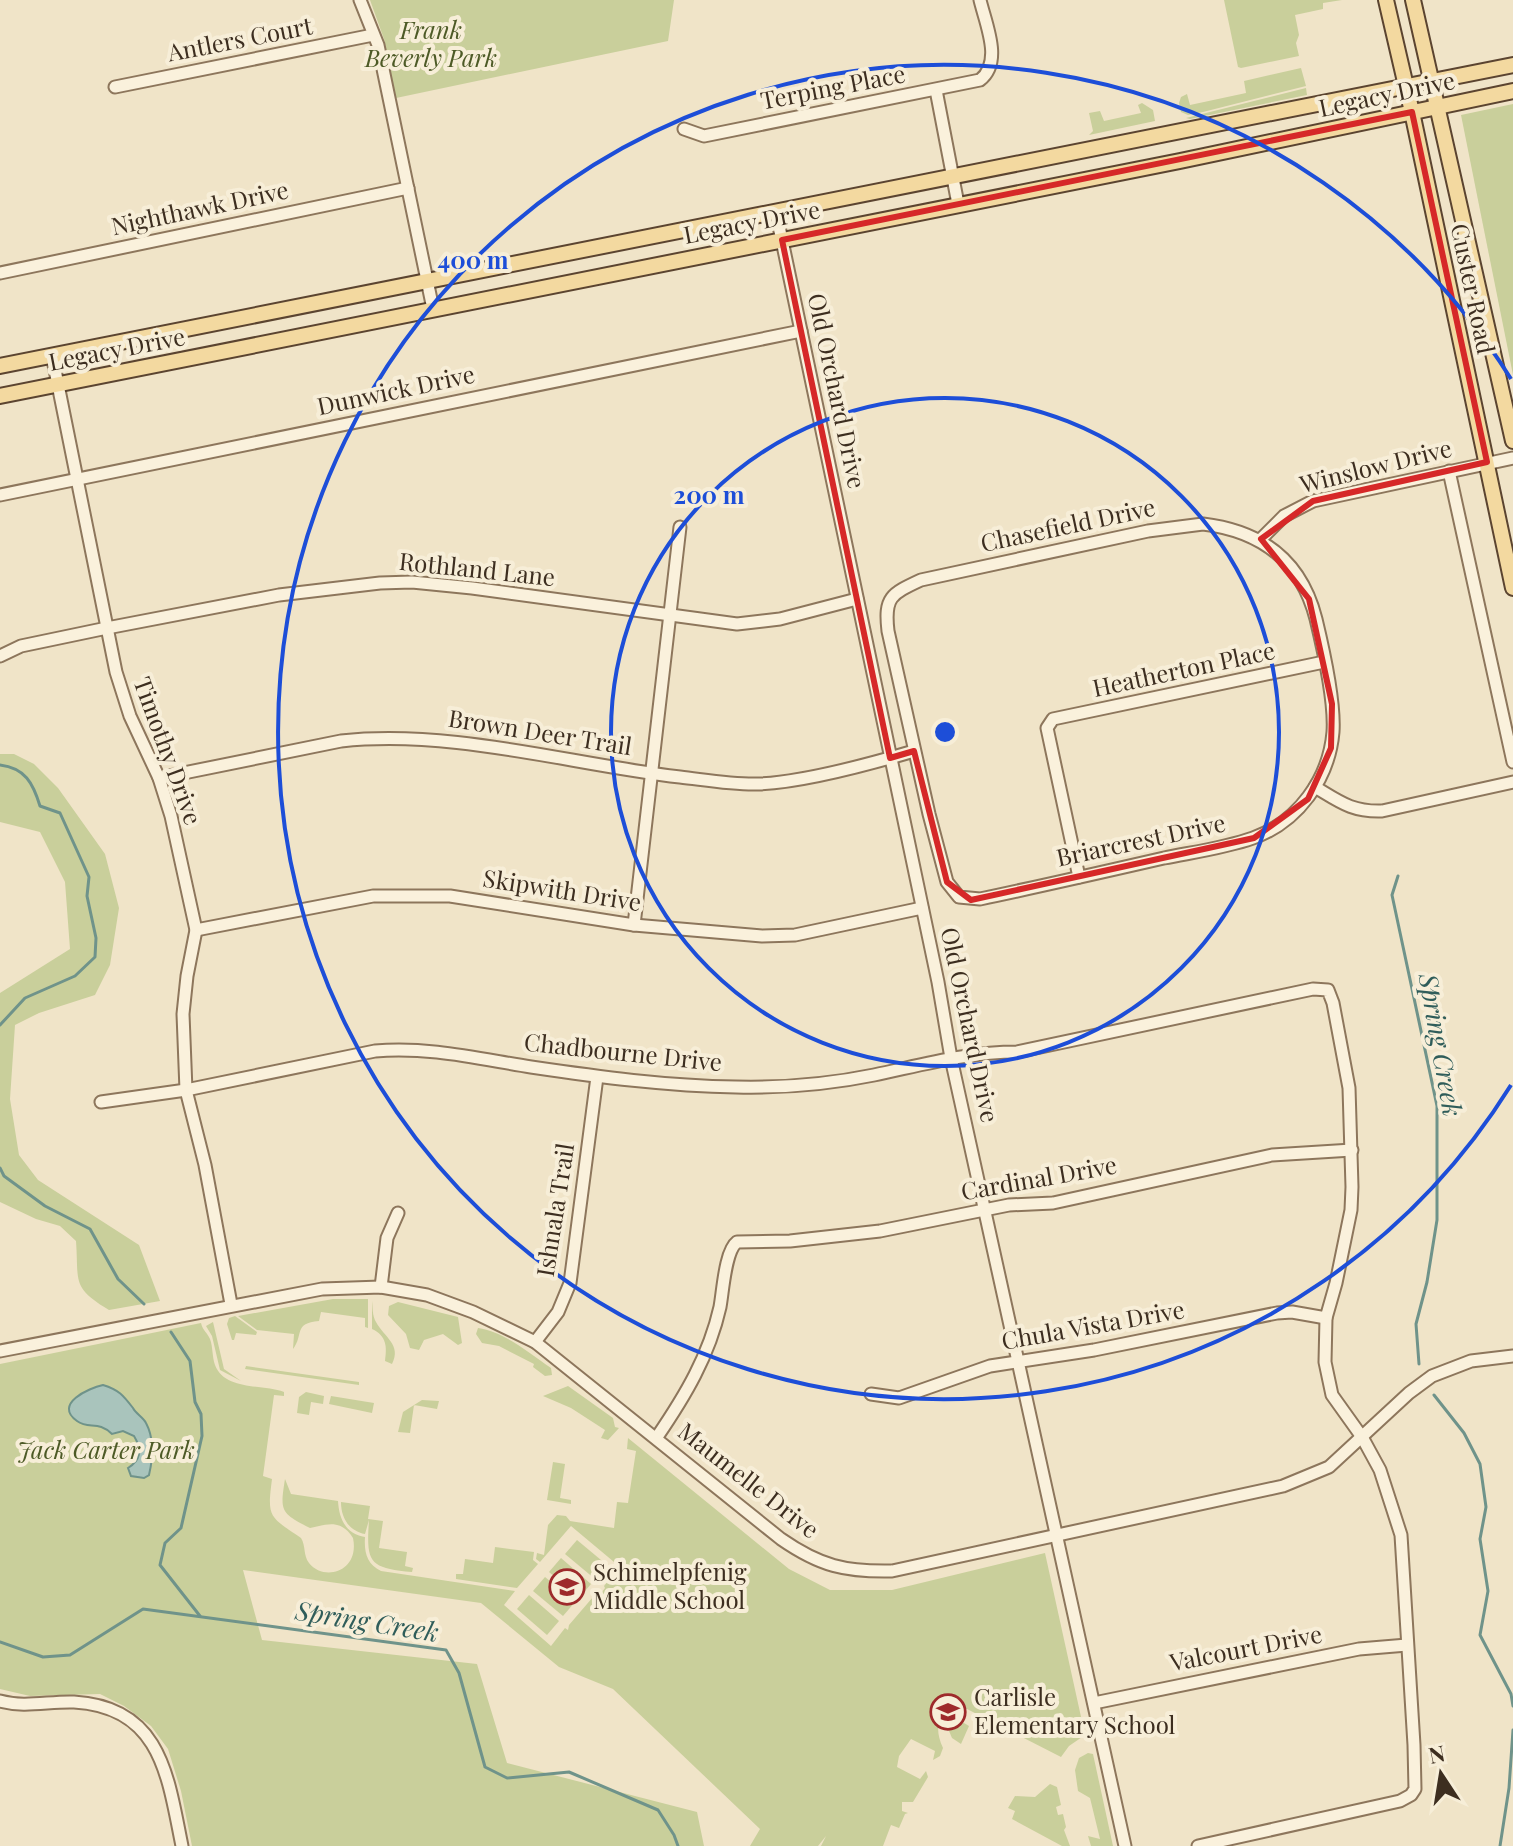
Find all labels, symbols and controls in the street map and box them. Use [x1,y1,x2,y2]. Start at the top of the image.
street label: Antlers Court [163,8,315,68]
park label: Frank Beverly Park [364,13,497,73]
street label: Terping Place [757,56,908,116]
street label: Legacy Drive [1316,63,1458,123]
street label: Nighthawk Drive [108,173,291,241]
street label: Legacy Drive [681,192,823,250]
street label: Custer Road [1445,220,1503,357]
text: 400 m [438,243,509,275]
street label: Old Orchard Drive [802,290,874,491]
street label: Legacy Drive [46,319,188,377]
street label: Dunwick Drive [314,357,477,421]
street label: Winslow Drive [1295,431,1455,500]
text: 200 m [674,478,745,510]
street label: Chasefield Drive [977,490,1158,558]
street label: Rothland Lane [398,544,557,592]
street label: Heatherton Place [1089,633,1278,703]
street label: Timothy Drive [127,672,210,829]
street label: Brown Deer Trail [446,701,635,761]
centre of rings [931,718,959,746]
street label: Briarcrest Drive [1053,805,1228,873]
street label: Skipwith Drive [481,861,644,917]
street label: Old Orchard Drive [935,924,1007,1125]
water label: Spring Creek [1412,970,1471,1119]
street label: Chadbourne Drive [523,1025,724,1077]
street label: Ishnala Trail [528,1141,580,1279]
street label: Cardinal Drive [958,1148,1119,1206]
street label: Chula Vista Drive [999,1292,1187,1356]
street label: Maumelle Drive [672,1414,826,1545]
park label: Jack Carter Park [17,1433,195,1465]
place label: Schimelpfenig Middle School [593,1555,747,1615]
school or university icon: Schimelpfenig Middle School [548,1568,586,1606]
water label: Spring Creek [292,1592,441,1649]
street label: Valcourt Drive [1166,1617,1324,1678]
place label: Carlisle Elementary School [974,1680,1176,1740]
school or university icon: Carlisle Elementary School [929,1693,967,1731]
north arrow [1401,1734,1481,1814]
text: N [1426,1737,1448,1770]

